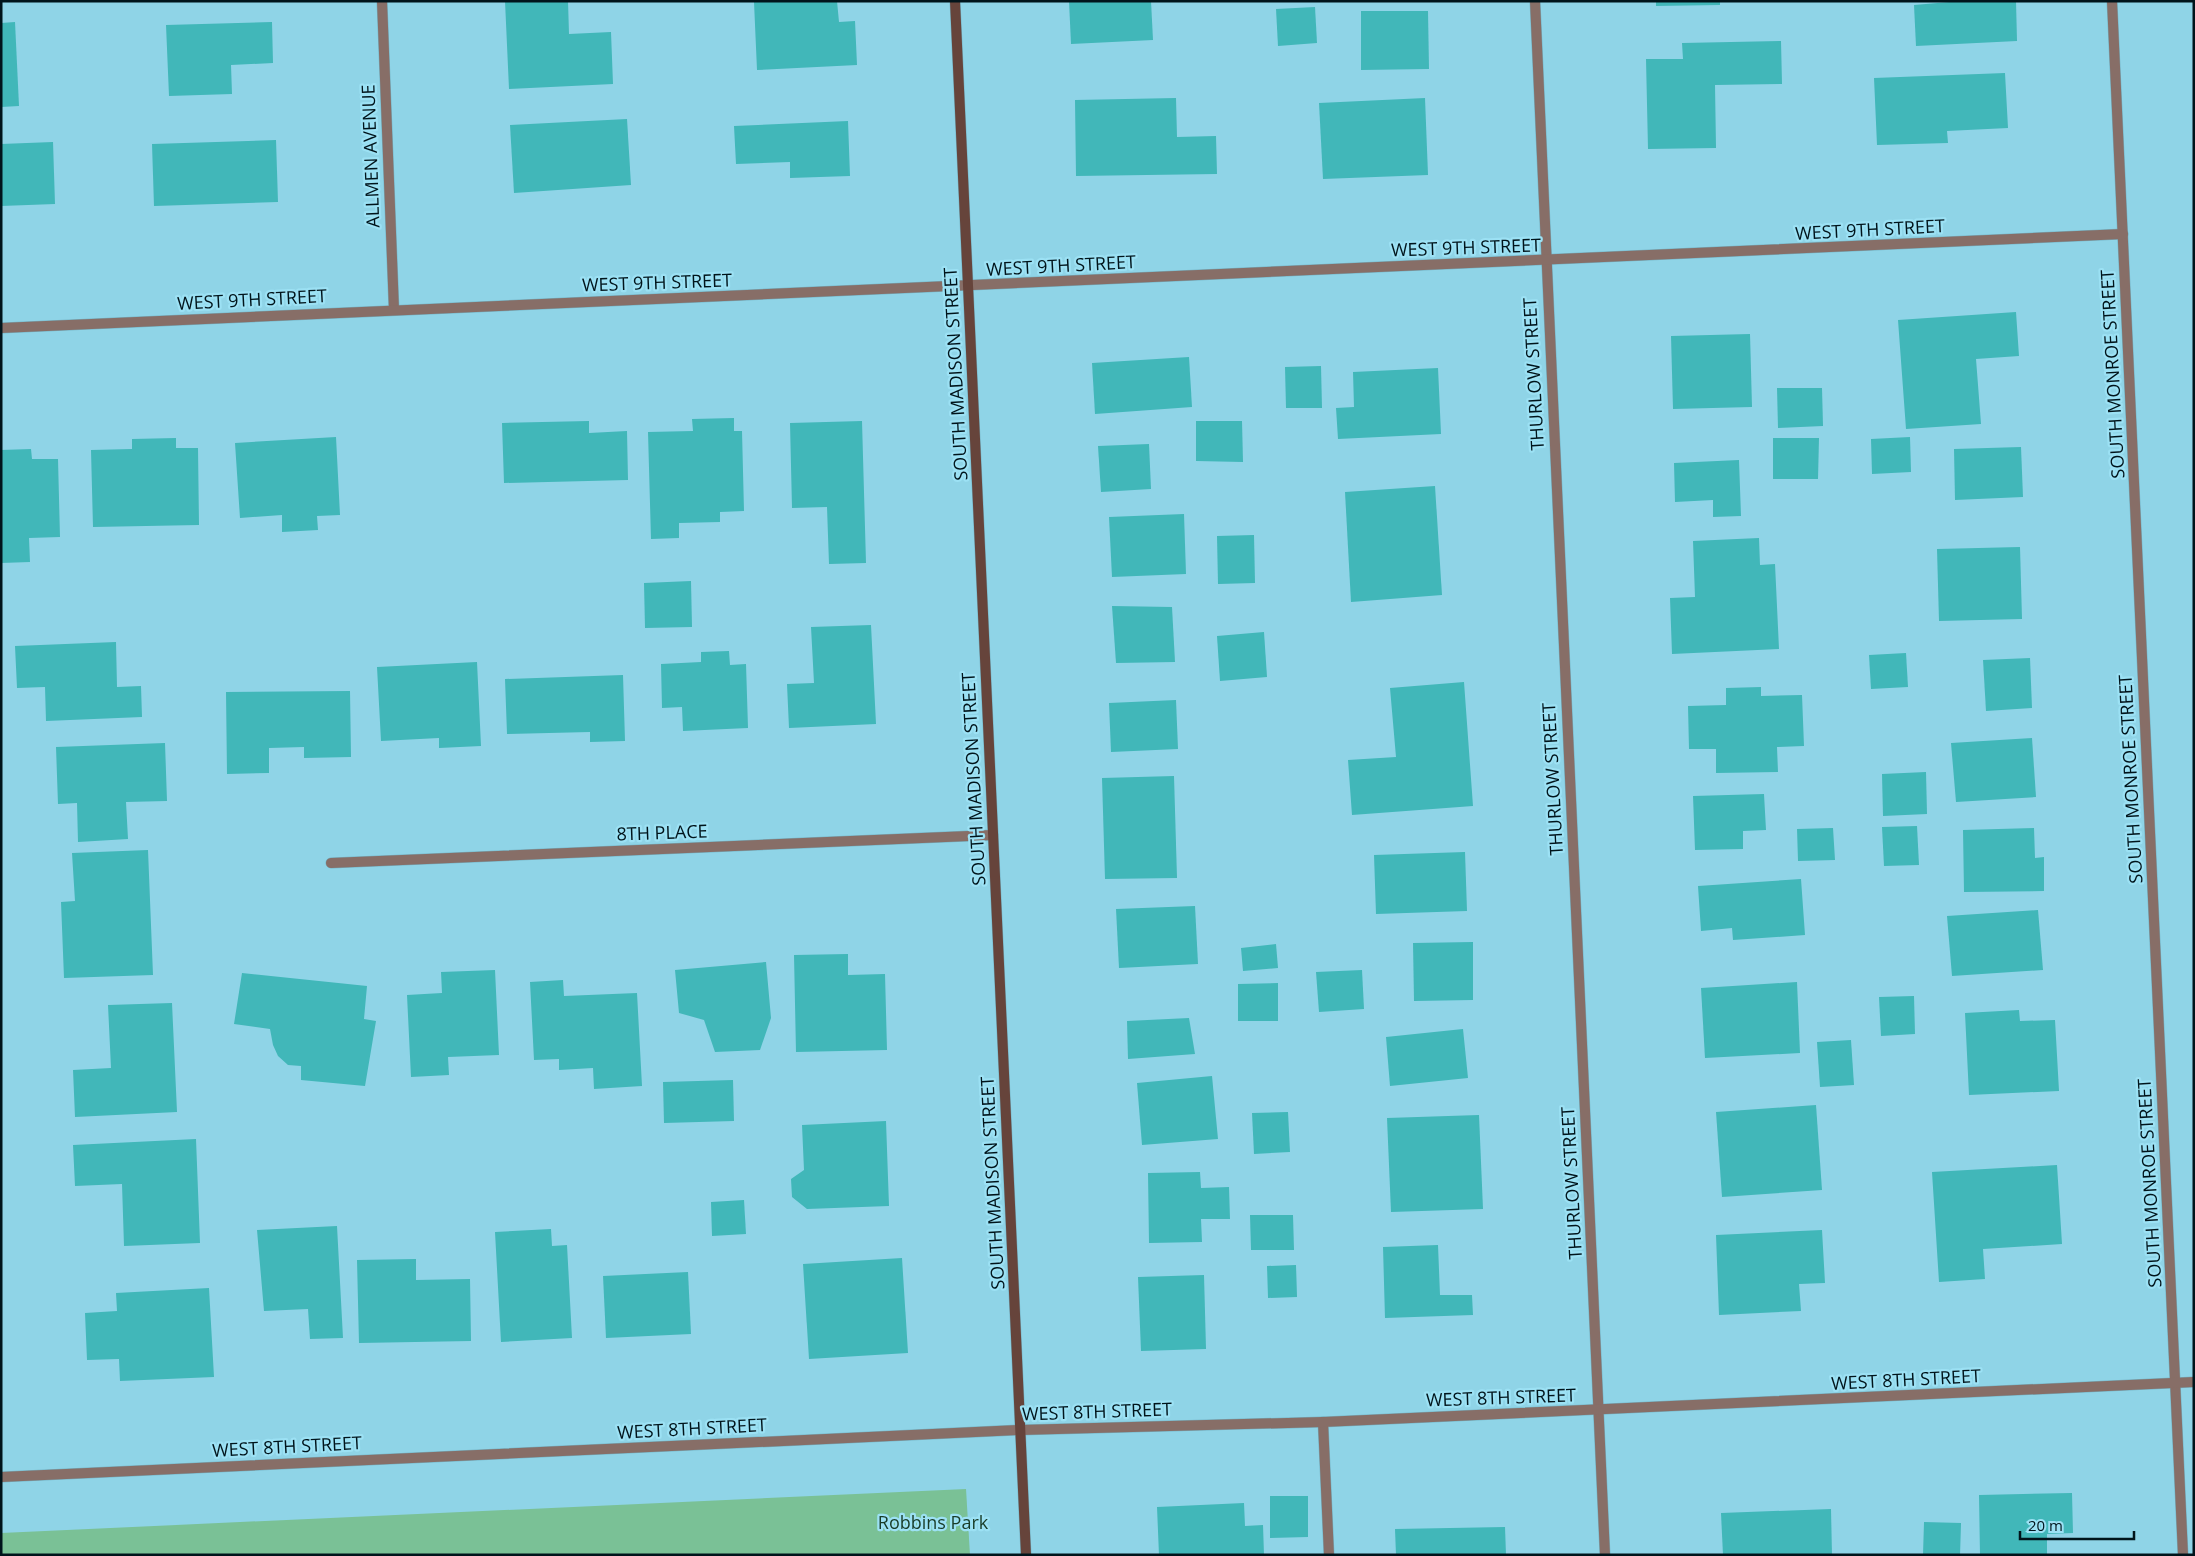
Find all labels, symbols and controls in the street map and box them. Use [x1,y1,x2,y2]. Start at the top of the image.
street label: ALLMEN AVENUE [356,84,384,228]
street label: WEST 9TH STREET [1794,213,1946,245]
street label: WEST 9TH STREET [1391,232,1541,262]
street label: WEST 9TH STREET [985,249,1137,281]
street label: WEST 9TH STREET [582,267,732,297]
street label: SOUTH MADISON STREET [937,267,973,481]
street label: SOUTH MONROE STREET [2095,269,2129,479]
street label: WEST 9TH STREET [176,283,328,315]
street label: THURLOW STREET [1517,297,1549,451]
street label: SOUTH MADISON STREET [955,672,991,886]
street label: SOUTH MONROE STREET [2113,674,2147,884]
street label: THURLOW STREET [1536,702,1568,856]
street label: 8TH PLACE [616,818,708,846]
street label: SOUTH MADISON STREET [974,1076,1010,1290]
street label: SOUTH MONROE STREET [2132,1078,2166,1288]
street label: THURLOW STREET [1555,1106,1587,1260]
street label: WEST 8TH STREET [1830,1363,1982,1395]
street label: WEST 8TH STREET [1426,1382,1576,1412]
street label: WEST 8TH STREET [1022,1396,1172,1426]
street label: WEST 8TH STREET [616,1412,768,1444]
street label: WEST 8TH STREET [211,1430,363,1462]
scale bar [2020,1508,2134,1540]
park label: Robbins Park [878,1510,989,1534]
text: 20 m [2028,1515,2063,1535]

